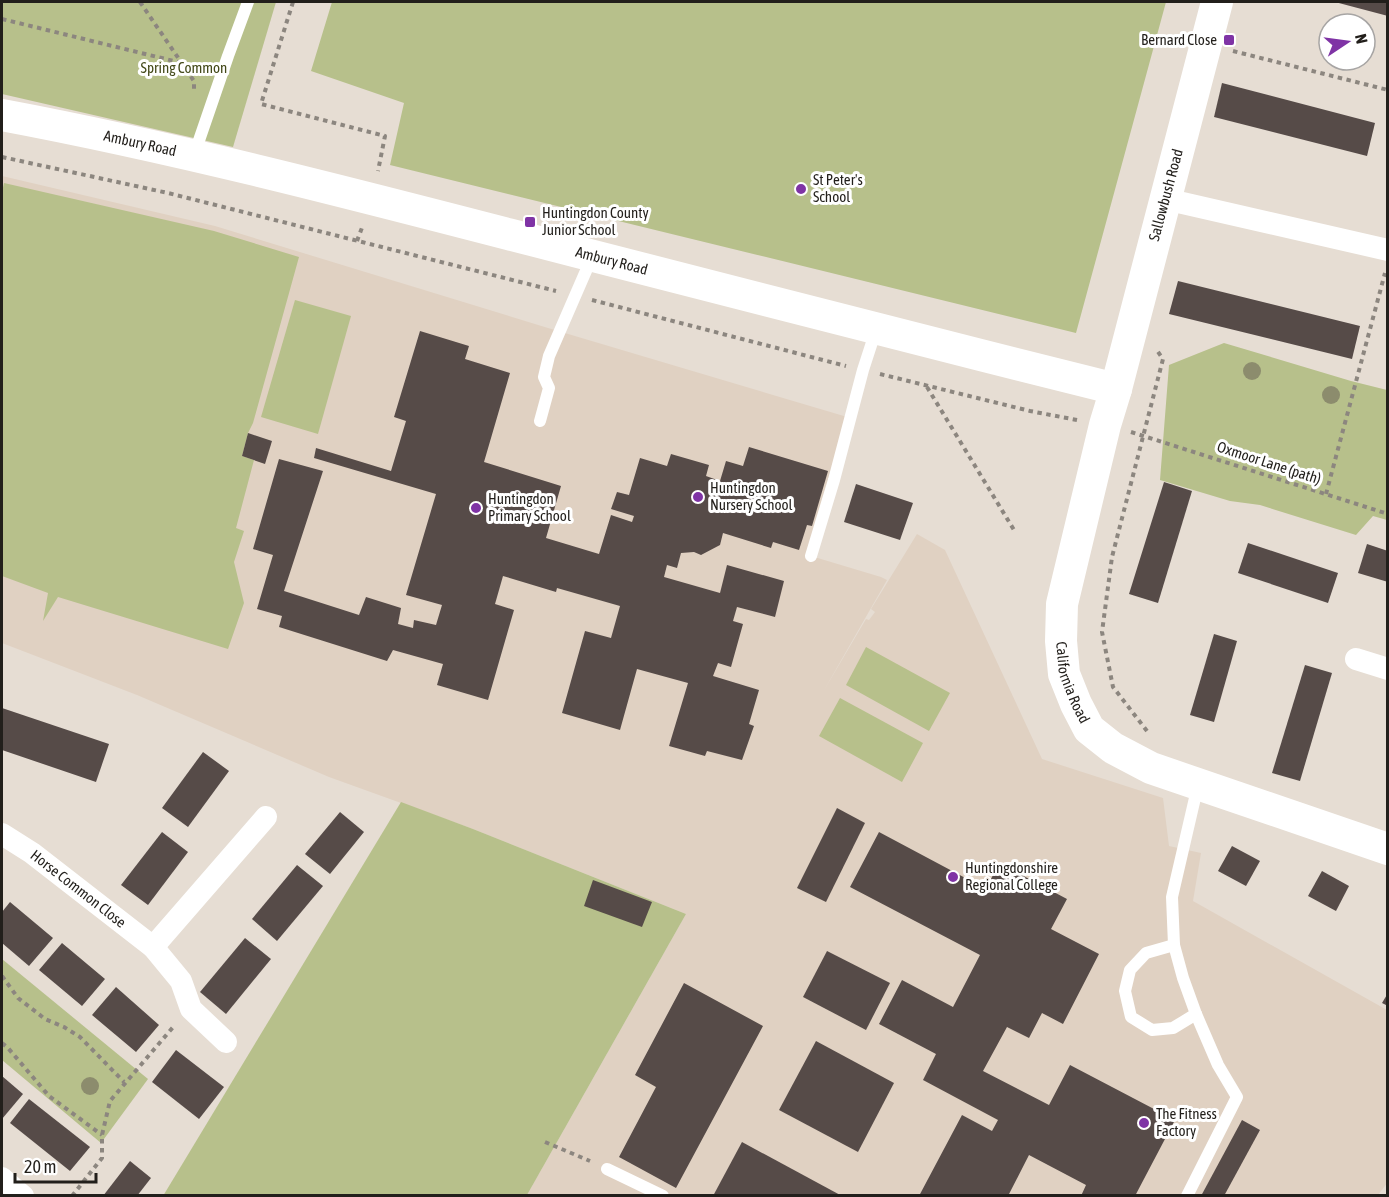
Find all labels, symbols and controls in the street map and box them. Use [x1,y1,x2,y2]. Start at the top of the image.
north arrow [1317,12,1377,72]
place label: Bernard Close [1141,31,1217,48]
text: N [1352,32,1371,45]
marker: Bernard Close [1222,33,1236,47]
park label: Spring Common [141,59,227,76]
street label: Ambury Road [102,127,178,159]
street label: Sallowbush Road [1145,147,1186,243]
place label: St Peter's School [813,171,863,205]
marker: St Peter's School [794,182,808,196]
place label: Huntingdon County Junior School [542,204,649,238]
marker: Huntingdon County Junior School [523,215,537,229]
street label: Ambury Road [574,243,650,278]
street label: Oxmoor Lane (path) [1215,438,1323,487]
place label: Huntingdon Nursery School [710,479,793,513]
place label: Huntingdon Primary School [488,490,571,524]
marker: Huntingdon Nursery School [691,490,705,504]
marker: Huntingdon Primary School [469,501,483,515]
street label: California Road [1053,641,1093,726]
street label: Horse Common Close [27,846,130,931]
place label: Huntingdonshire Regional College [965,859,1058,893]
marker: Huntingdonshire Regional College [946,870,960,884]
place label: The Fitness Factory [1156,1105,1217,1139]
marker: The Fitness Factory [1137,1116,1151,1130]
scale bar [15,1146,96,1184]
text: 20 m [24,1156,56,1177]

